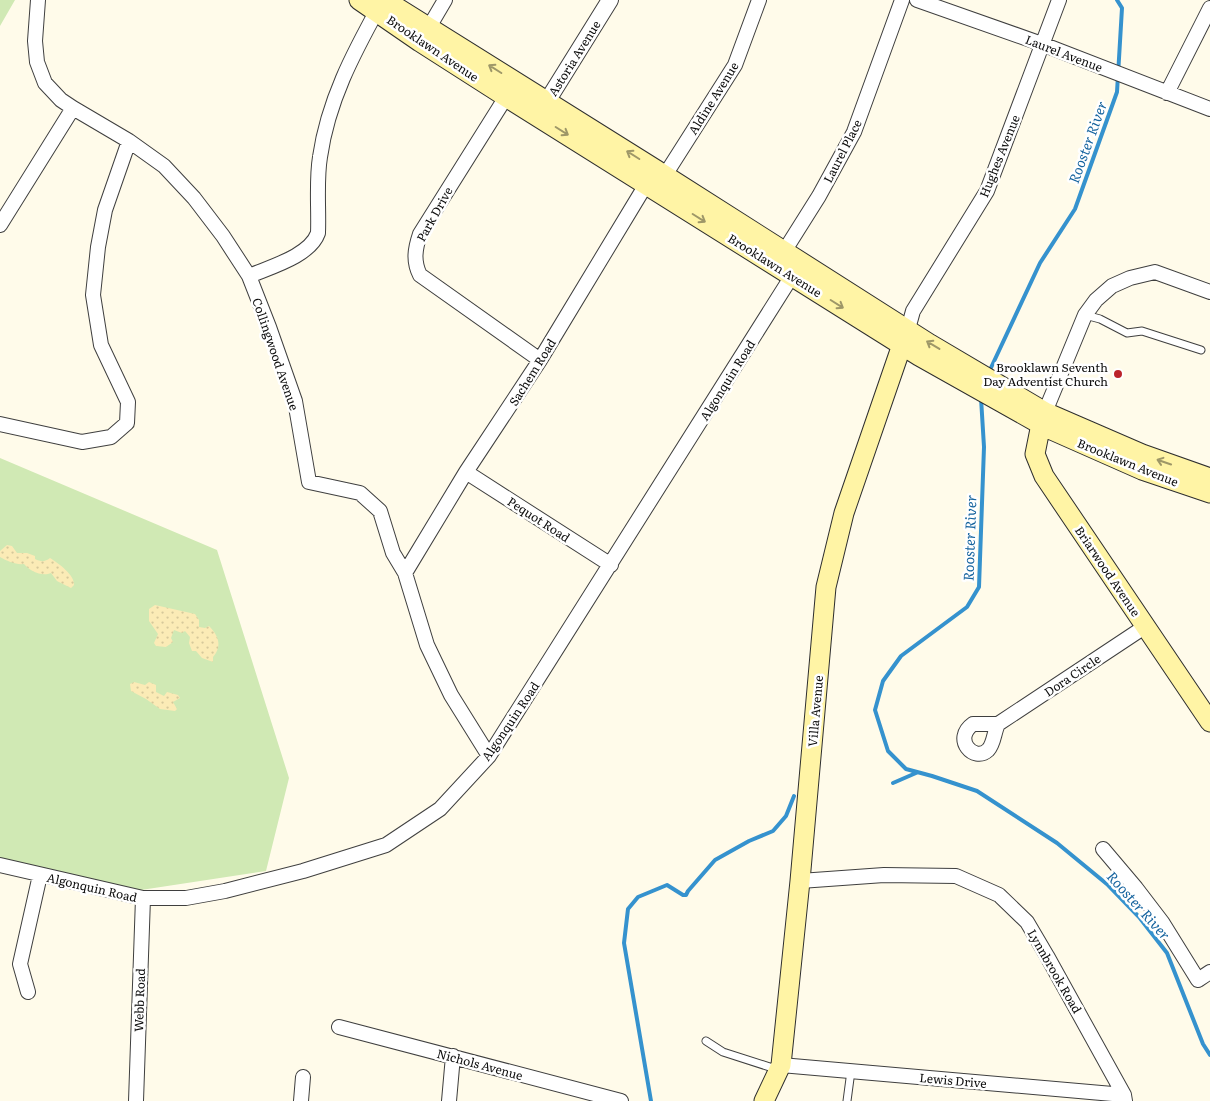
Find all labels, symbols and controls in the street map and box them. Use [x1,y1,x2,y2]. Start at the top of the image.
street label: Brooklawn Avenue [383,10,483,86]
street label: Astoria Avenue [543,17,605,99]
street label: Laurel Avenue [1023,30,1105,76]
street label: Aldine Avenue [683,58,743,138]
one-way arrow [489,64,503,74]
water label: Rooster River [1063,98,1111,186]
street label: Hughes Avenue [974,112,1024,200]
street label: Laurel Place [818,116,866,186]
one-way arrow [554,126,568,136]
one-way arrow [627,150,641,160]
street label: Park Drive [412,183,456,245]
one-way arrow [692,212,706,223]
street label: Brooklawn Avenue [725,229,825,301]
street label: Collingwood Avenue [248,295,304,413]
one-way arrow [829,299,843,309]
street label: Sachem Road [504,334,560,409]
street label: Algonquin Road [695,336,759,424]
one-way arrow [927,340,941,350]
place label: Brooklawn Seventh Day Adventist Church [983,358,1108,390]
marker: Brooklawn Seventh Day Adventist Church [1112,368,1124,380]
street label: Brooklawn Avenue [1075,434,1181,490]
one-way arrow [1156,456,1172,466]
street label: Pequot Road [504,492,574,546]
water label: Rooster River [958,494,981,581]
street label: Briarwood Avenue [1071,522,1145,620]
street label: Dora Circle [1040,649,1104,701]
street label: Villa Avenue [803,674,827,748]
street label: Algonquin Road [477,677,544,764]
water label: Rooster River [1103,866,1176,944]
street label: Algonquin Road [45,868,140,906]
street label: Lynnbrook Road [1024,926,1087,1017]
street label: Webb Road [129,967,149,1032]
street label: Nichols Avenue [435,1044,525,1084]
street label: Lewis Drive [919,1068,987,1092]

